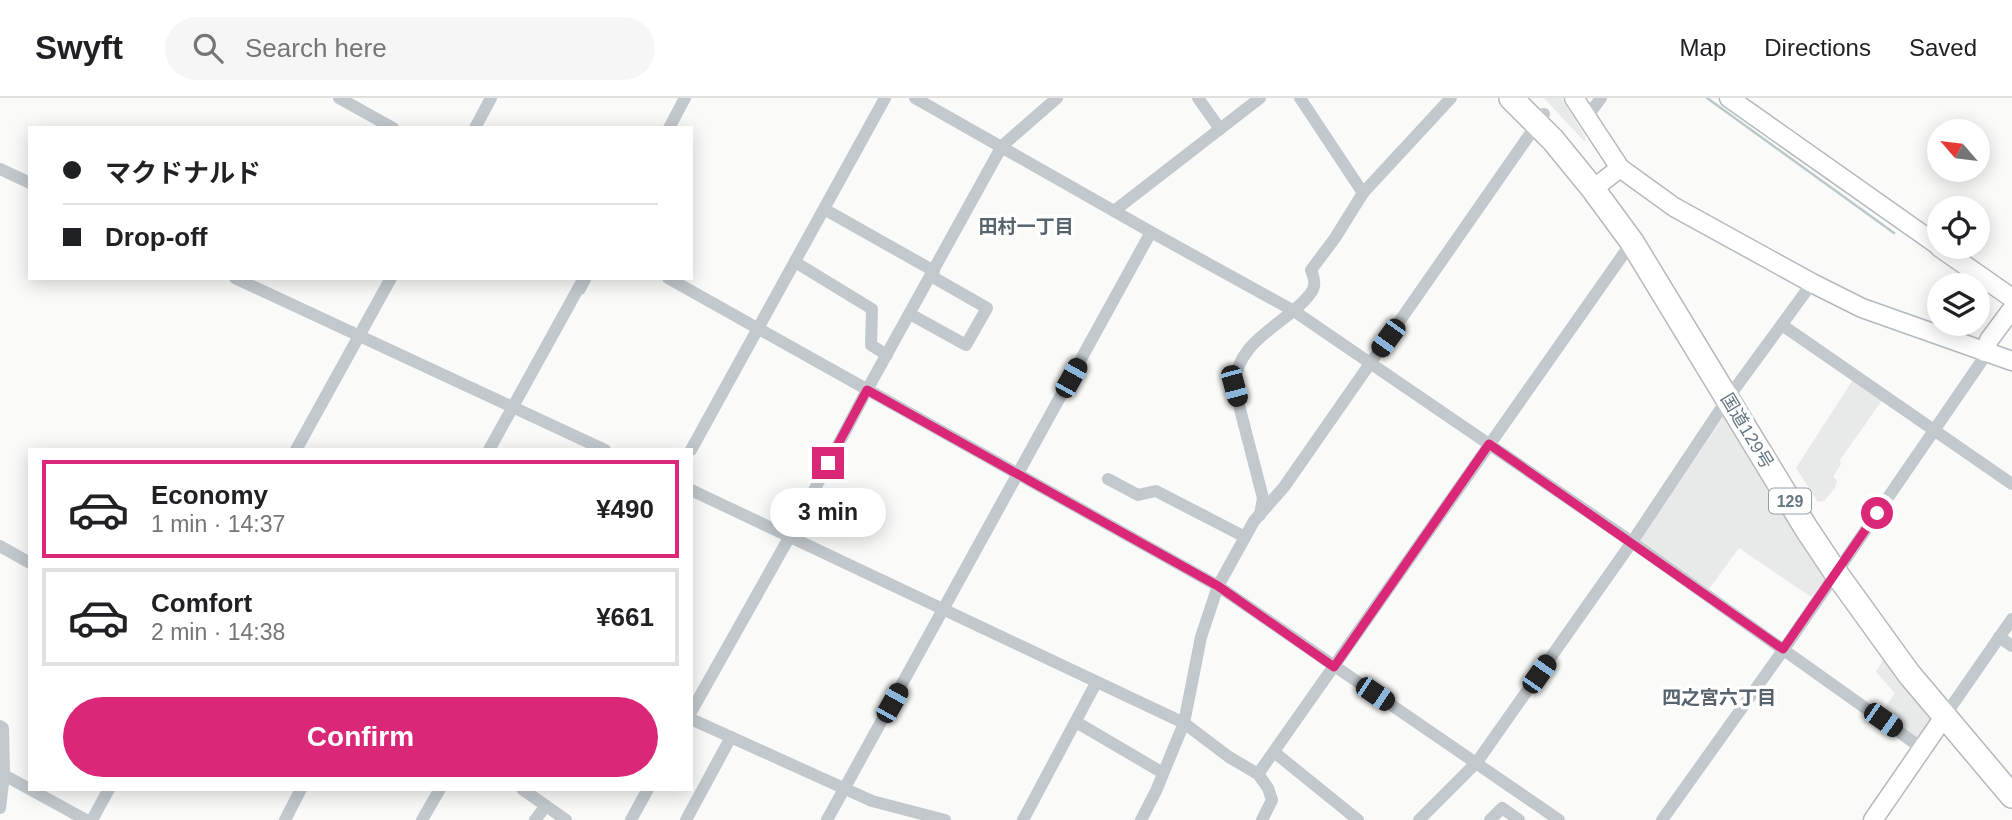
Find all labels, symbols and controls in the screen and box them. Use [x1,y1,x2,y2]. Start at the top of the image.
search box [165,17,655,80]
text: Swyft [35,29,123,66]
icon: search [189,29,227,67]
text: Search here [245,33,387,63]
text: Map [1680,34,1726,61]
text: Directions [1764,34,1871,61]
text: Saved [1909,34,1977,61]
north arrow [1927,119,1990,182]
map controls [1927,119,1990,336]
text: マクドナルド [105,158,261,188]
button: locate [1927,196,1990,259]
district label: 田村一丁目 [978,216,1074,237]
text: Drop-off [105,222,208,252]
button: layers [1927,273,1990,336]
car [1368,315,1409,361]
car [1052,355,1091,401]
car [1219,363,1250,409]
street label: 国道129号 [1717,390,1777,472]
route end [812,447,844,479]
icon: car [67,478,130,541]
text: Economy [151,480,268,510]
callout: 3 min [770,488,886,536]
road number: 129 [1769,488,1811,514]
text: ¥490 [596,494,654,524]
route start [1861,497,1893,529]
text: 3 min [798,499,858,525]
text: 1 min · 14:37 [151,511,285,537]
icon: car [67,586,130,649]
text: Comfort [151,588,252,618]
text: ¥661 [596,602,654,632]
text: 2 min · 14:38 [151,619,285,645]
car [1519,651,1560,697]
car [1352,674,1399,714]
car [873,680,912,726]
district label: 四之宮六丁目 [1662,687,1776,708]
button: Confirm [63,697,658,777]
car [1860,699,1907,741]

